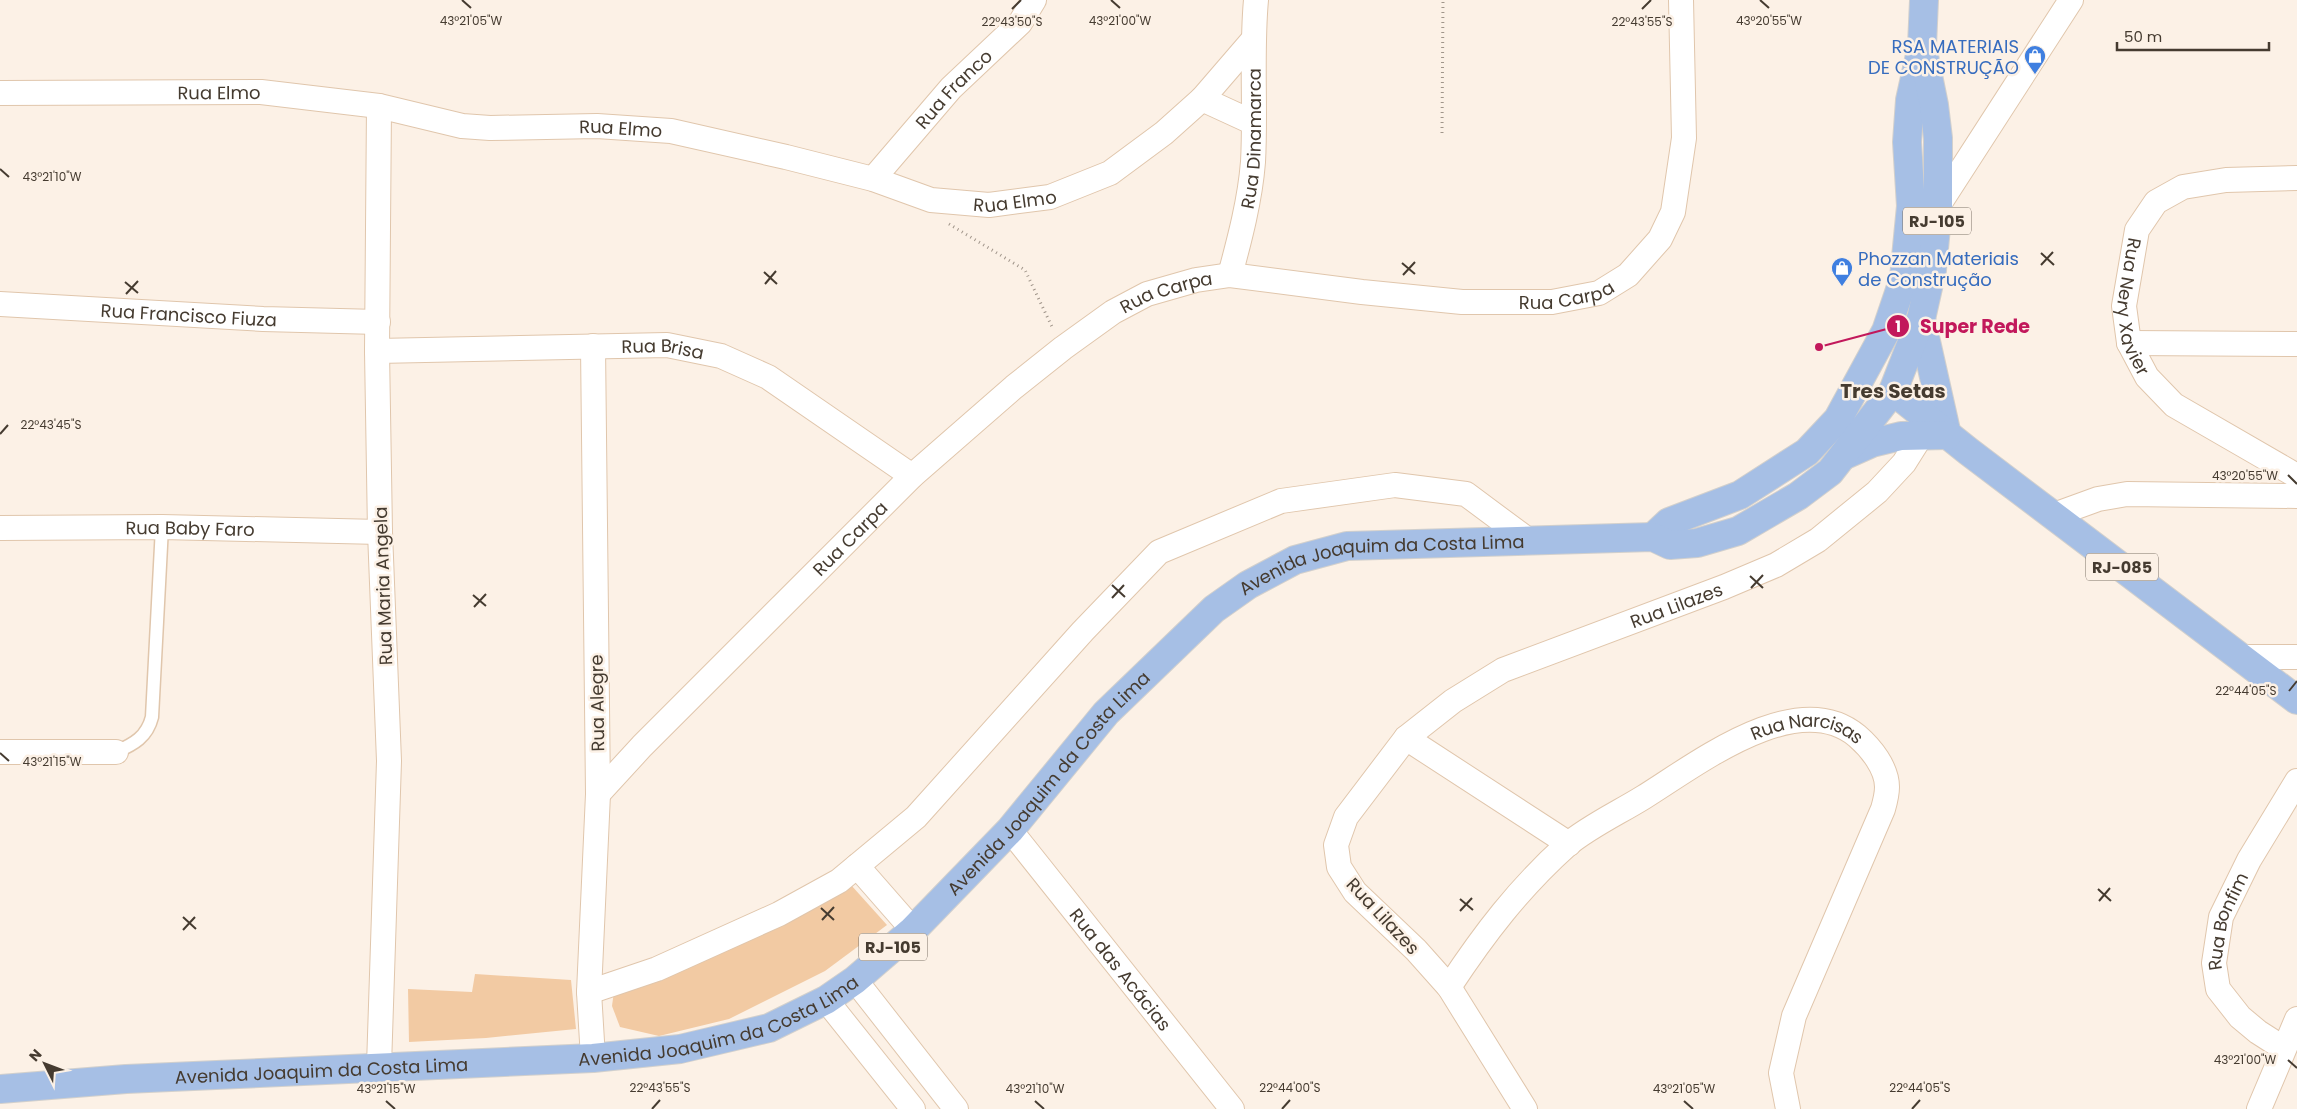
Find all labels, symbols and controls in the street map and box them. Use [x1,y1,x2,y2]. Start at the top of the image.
text: 43°21'05"W [440,12,503,29]
text: 43°21'00"W [1089,12,1152,29]
text: 43°20'55"W [1736,12,1802,29]
text: 22°43'50"S [982,13,1042,30]
text: 22°43'55"S [1612,13,1672,30]
scale bar [2117,20,2270,52]
text: 50 m [2124,26,2162,47]
place label: RSA MATERIAIS DE CONSTRUÇÃO [1868,34,2019,80]
street label: Rua Franco [909,43,997,134]
shop icon: RSA MATERIAIS DE CONSTRUÇÃO [2023,44,2047,75]
street label: Rua Dinamarca [1234,68,1267,211]
street label: Rua Elmo [177,80,261,105]
street label: Rua Elmo [579,113,663,143]
text: 43°21'10"W [23,168,82,185]
street label: Rua Elmo [972,183,1060,218]
road number: RJ-105 [1903,208,1971,235]
street label: Rua Nery Xavier [2111,236,2156,380]
place label: Phozzan Materiais de Construção [1858,246,2019,292]
shop icon: Phozzan Materiais de Construção [1830,256,1854,287]
street label: Rua Carpa [1115,265,1214,319]
street label: Rua Carpa [1519,274,1619,315]
street label: Rua Francisco Fiuza [100,297,277,332]
callout: Super Rede [1885,309,2040,343]
text: Super Rede [1920,313,2030,340]
text: 1 [1895,316,1901,337]
street label: Rua Brisa [621,332,706,365]
district label: Tres Setas [1840,377,1946,405]
text: 22°43'45"S [21,416,81,433]
text: 43°20'55"W [2212,467,2278,484]
street label: Rua Carpa [807,495,893,581]
street label: Rua Maria Angela [368,506,398,666]
street label: Rua Baby Faro [125,514,255,542]
street label: Avenida Joaquim da Costa Lima [1233,528,1525,601]
road number: RJ-085 [2086,554,2158,580]
street label: Rua Lilazes [1626,576,1726,634]
street label: Rua Alegre [584,654,610,752]
street label: Avenida Joaquim da Costa Lima [941,665,1155,901]
text: 22°44'05"S [2215,682,2277,699]
street label: Rua Narcisas [1746,707,1869,749]
text: 43°21'15"W [23,753,82,770]
street label: Rua Bonfim [2201,868,2254,972]
street label: Rua Lilazes [1341,872,1425,960]
street label: Rua das Acácias [1064,903,1177,1036]
road number: RJ-105 [859,934,927,960]
street label: Avenida Joaquim da Costa Lima [578,969,863,1071]
north arrow [20,1039,70,1089]
text: N [24,1045,46,1066]
street label: Avenida Joaquim da Costa Lima [174,1051,469,1089]
text: 43°21'00"W [2214,1051,2277,1068]
text: 22°43'55"S [630,1079,690,1096]
text: 22°44'00"S [1259,1079,1321,1096]
text: 22°44'05"S [1889,1079,1951,1096]
text: 43°21'15"W [357,1080,416,1097]
text: 43°21'10"W [1006,1080,1065,1097]
text: 43°21'05"W [1653,1080,1716,1097]

